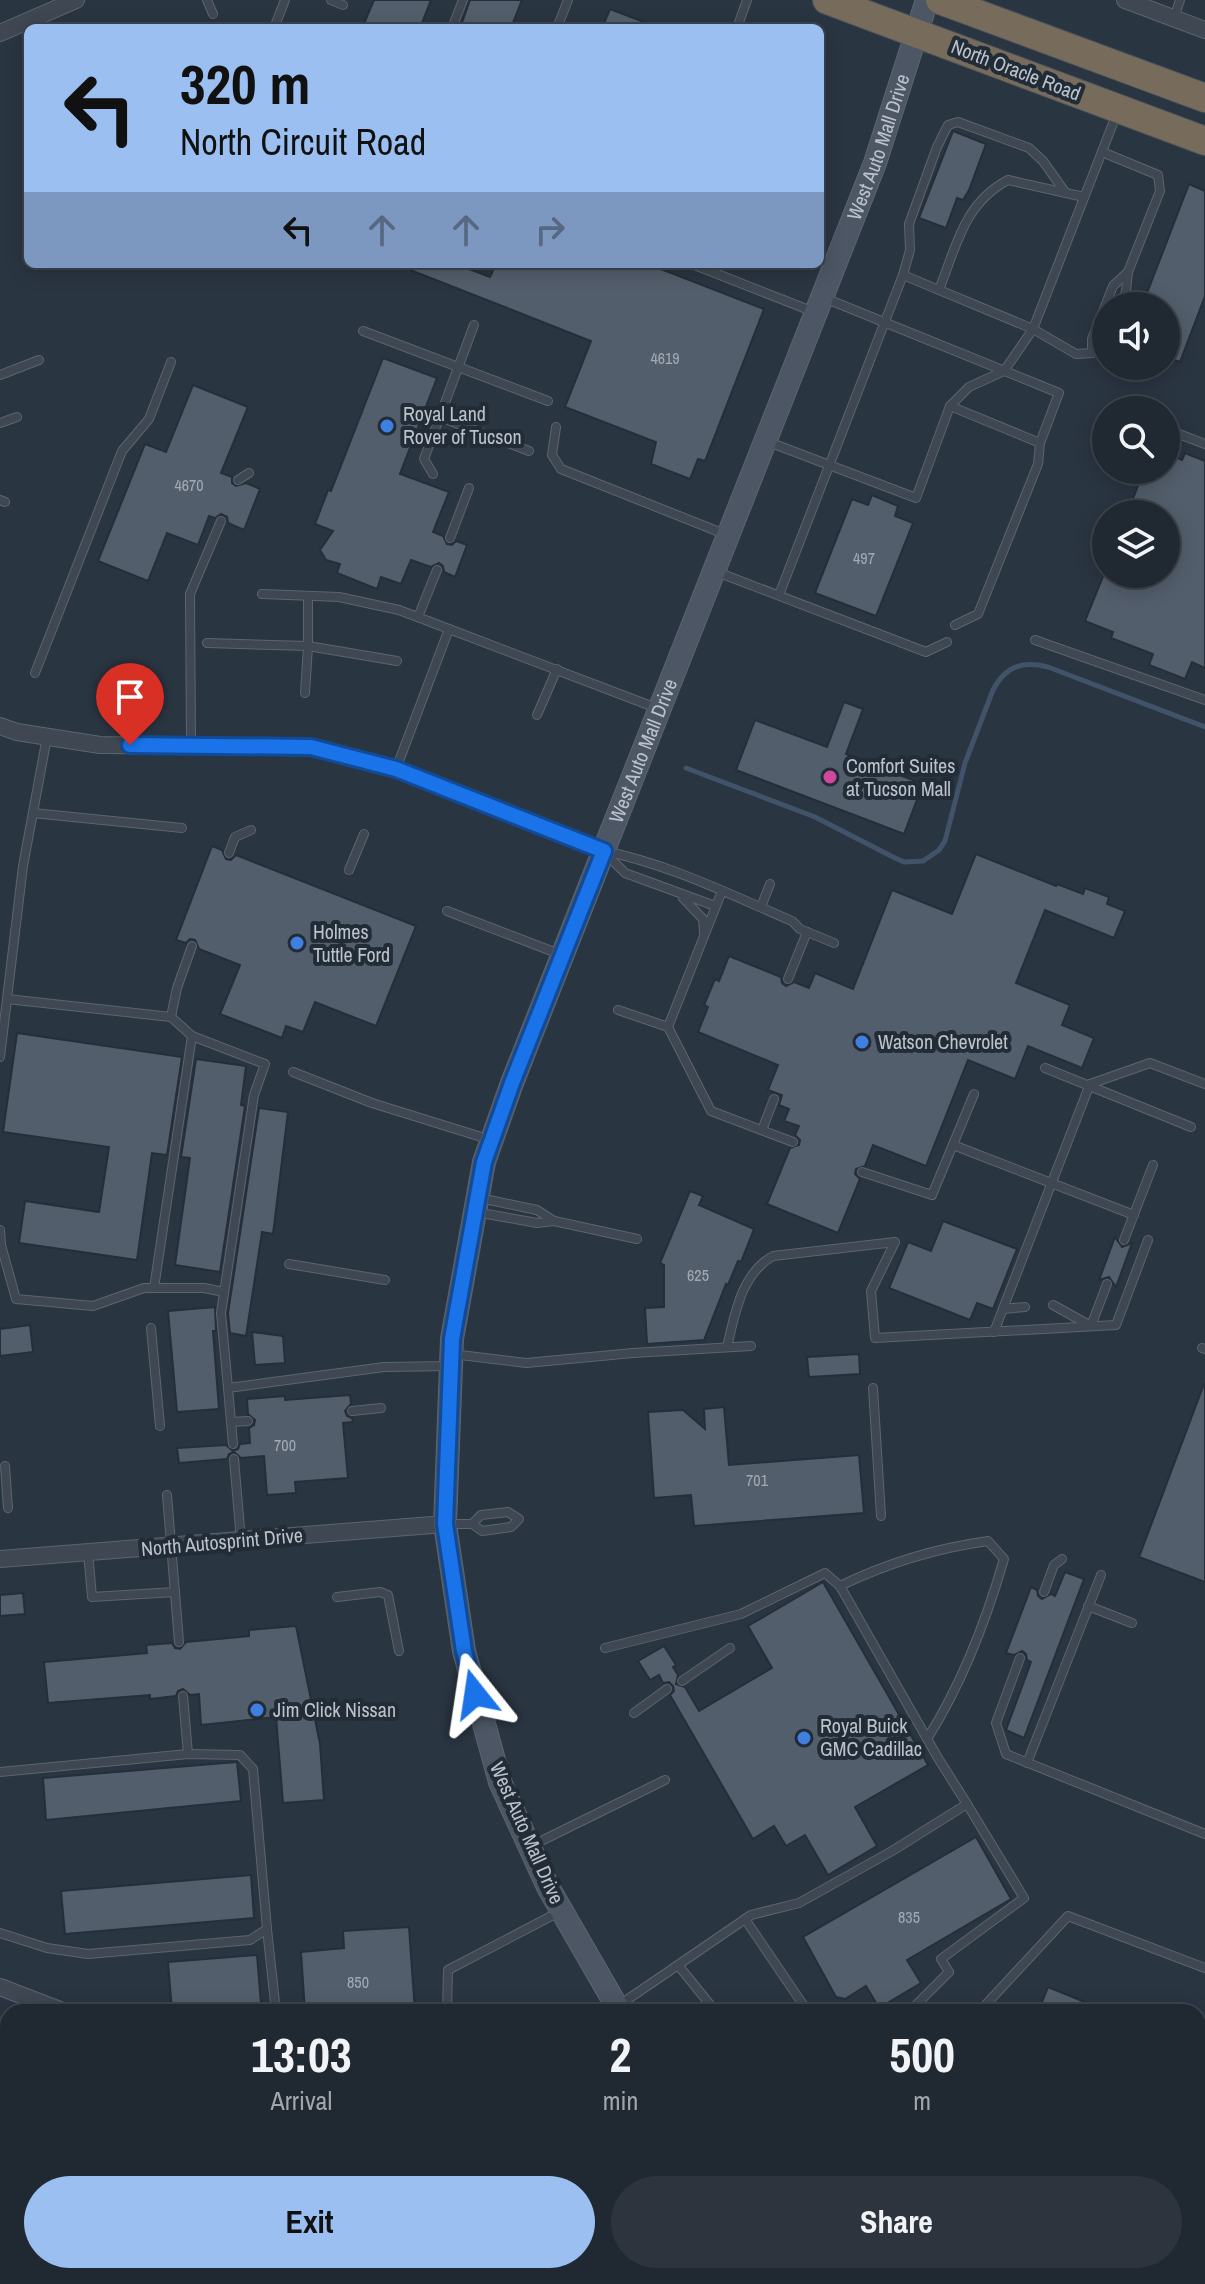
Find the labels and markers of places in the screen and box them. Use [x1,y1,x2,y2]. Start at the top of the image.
place label: Royal Land Rover of Tucson [403,400,522,450]
marker: Royal Land Rover of Tucson [378,417,396,435]
pin [96,663,164,745]
place label: Comfort Suites at Tucson Mall [846,752,955,802]
marker: Comfort Suites at Tucson Mall [821,768,839,786]
place label: Holmes Tuttle Ford [313,918,390,968]
marker: Holmes Tuttle Ford [288,934,306,952]
place label: Watson Chevrolet [878,1028,1008,1055]
marker: Watson Chevrolet [853,1033,871,1051]
place label: Jim Click Nissan [273,1696,396,1723]
marker: Jim Click Nissan [248,1701,266,1719]
place label: Royal Buick GMC Cadillac [820,1712,922,1762]
marker: Royal Buick GMC Cadillac [795,1729,813,1747]

